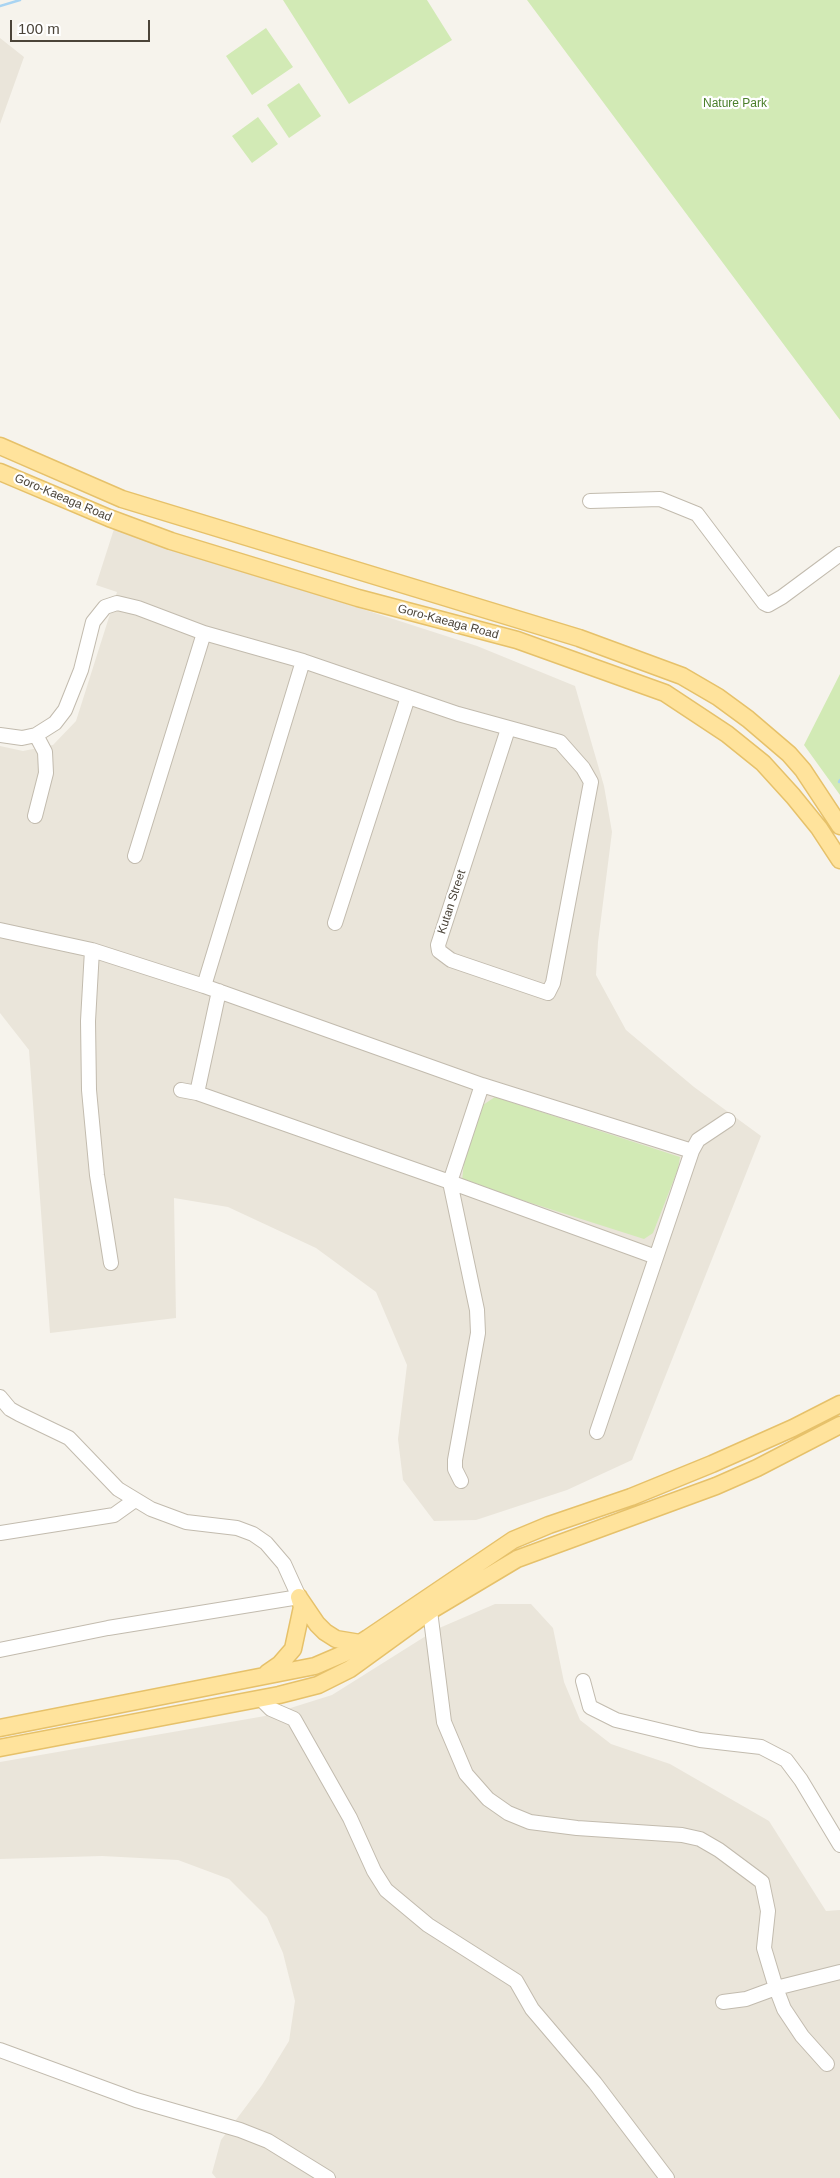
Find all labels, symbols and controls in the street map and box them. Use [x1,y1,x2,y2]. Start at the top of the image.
scale bar [12,10,152,42]
text: 100 m [18,20,60,37]
park label: Nature Park [703,97,767,111]
street label: Goro-Kaeaga Road [12,471,114,525]
street label: Goro-Kaeaga Road [396,602,500,642]
street label: Kutan Street [435,868,469,936]

